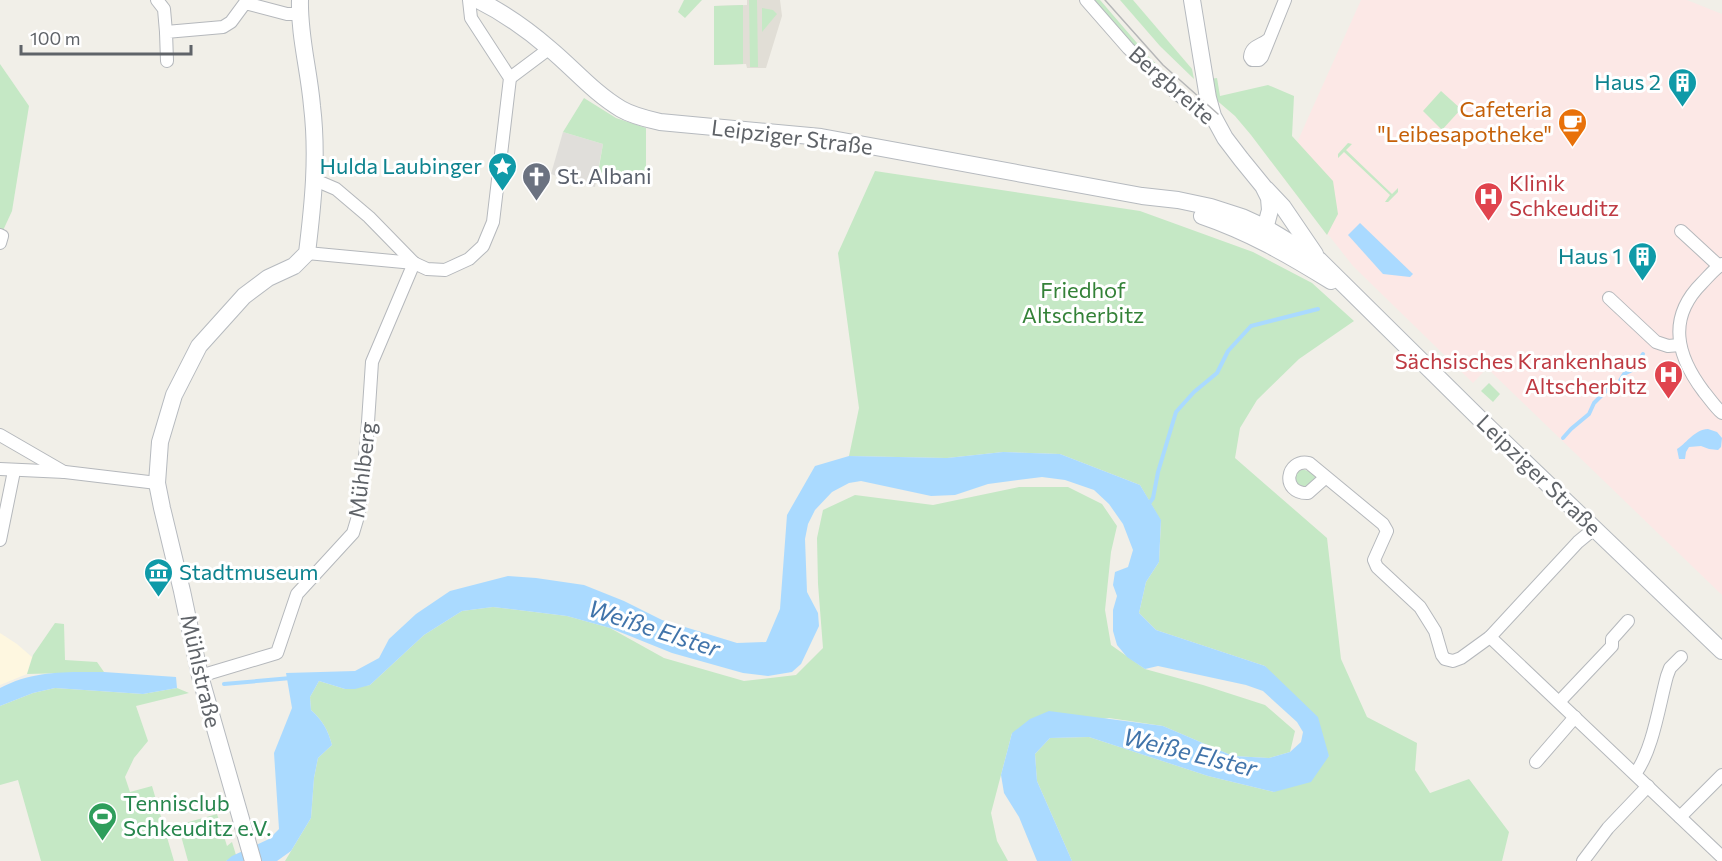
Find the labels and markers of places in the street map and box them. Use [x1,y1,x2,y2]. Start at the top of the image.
building icon: Haus 2 [1666,66,1698,108]
place label: Haus 2 [1594,68,1661,95]
place label: Cafeteria "Leibesapotheke" [1377,95,1552,147]
cafe icon: Cafeteria "Leibesapotheke" [1557,106,1589,148]
place icon: Hulda Laubinger [487,150,519,192]
place label: Hulda Laubinger [319,152,482,179]
church icon: St. Albani [520,160,552,202]
place label: St. Albani [557,162,652,189]
place label: Klinik Schkeuditz [1509,169,1619,221]
hospital icon: Klinik Schkeuditz [1472,180,1504,222]
building icon: Haus 1 [1627,240,1659,282]
place label: Haus 1 [1558,242,1622,269]
place label: Sächsisches Krankenhaus Altscherbitz [1395,347,1647,399]
hospital icon: Sächsisches Krankenhaus Altscherbitz [1652,358,1684,400]
museum icon: Stadtmuseum [142,556,174,598]
place label: Stadtmuseum [179,558,319,585]
place label: Tennisclub Schkeuditz e.V. [123,789,272,841]
sports icon: Tennisclub Schkeuditz e.V. [86,800,118,842]

